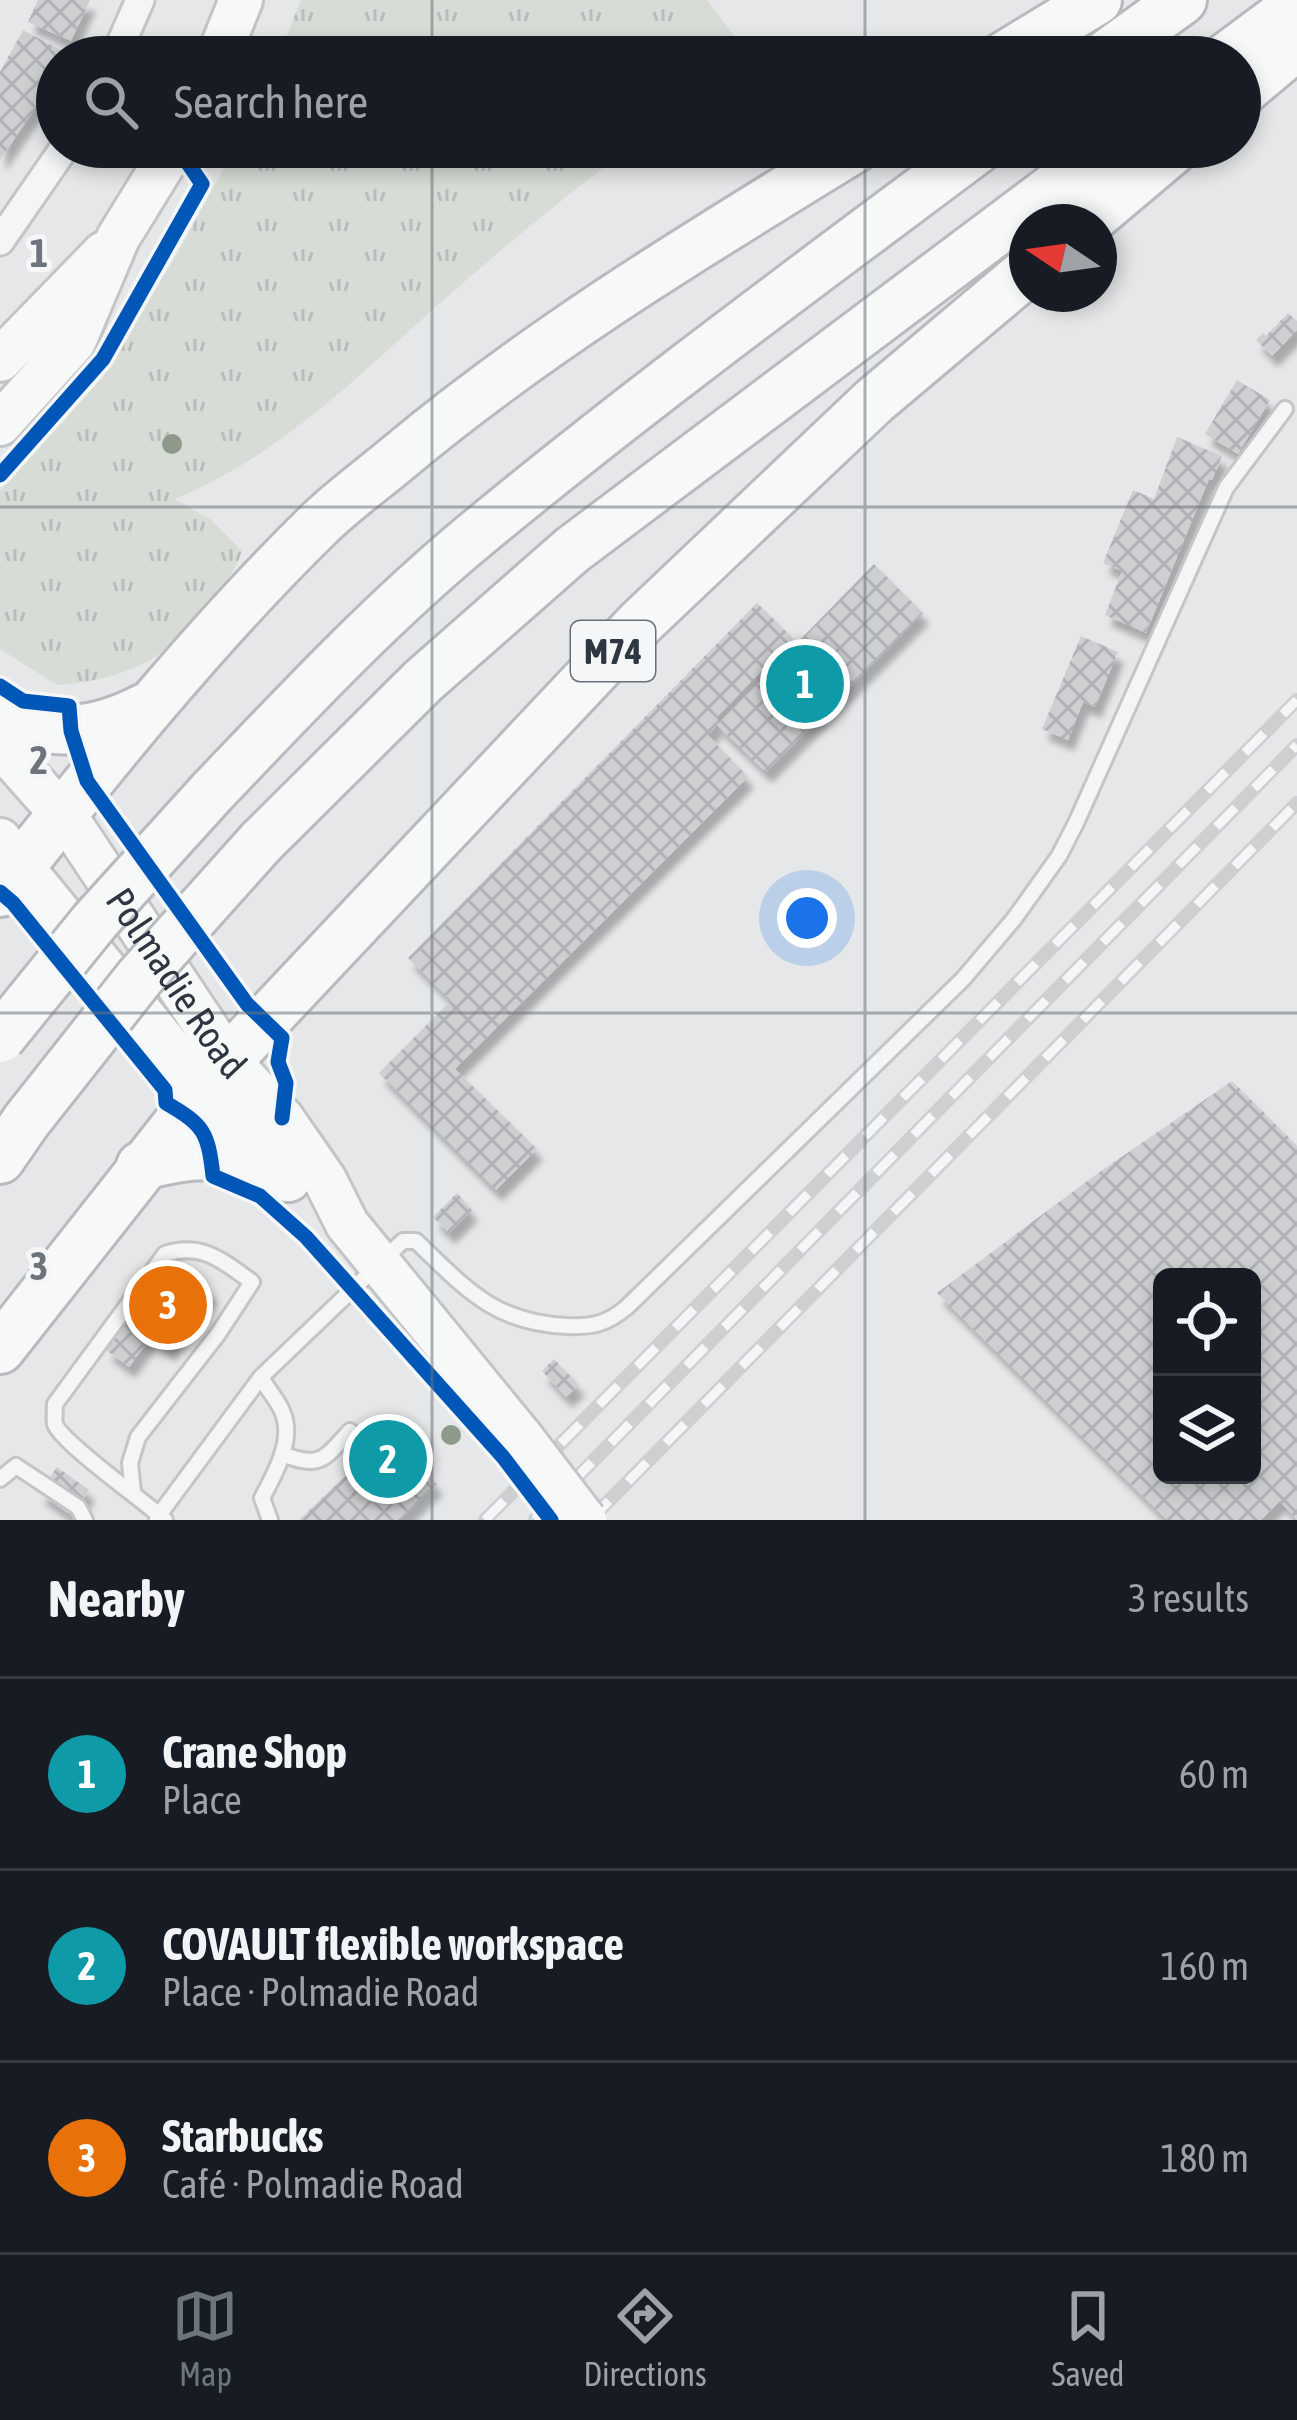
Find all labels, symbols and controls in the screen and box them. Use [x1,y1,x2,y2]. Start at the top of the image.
search box [36,36,1261,168]
icon: search [78,69,144,135]
text: Search here [174,76,368,128]
north arrow [1009,204,1117,312]
text: 1 [30,231,48,275]
road number: M74 [571,621,655,681]
pin: 1 [766,639,844,729]
text: 2 [30,738,48,782]
street label: Polmadie Road [98,880,256,1087]
your location [777,888,837,948]
text: 3 [30,1244,48,1288]
pin: 3 [129,1260,207,1350]
map controls [1153,1268,1261,1484]
button: locate [1153,1268,1261,1376]
button: layers [1153,1376,1261,1484]
pin: 2 [349,1414,427,1504]
text: Nearby [48,1569,185,1628]
text: 3 results [1128,1576,1249,1620]
text: Crane Shop [162,1726,347,1778]
text: 1 [78,1752,96,1796]
text: 60 m [1179,1752,1249,1796]
text: Place [162,1778,242,1822]
text: COVAULT flexible workspace [162,1918,624,1970]
text: 2 [78,1944,96,1988]
text: 160 m [1161,1944,1249,1988]
text: Place · Polmadie Road [162,1970,479,2014]
text: Starbucks [162,2110,323,2162]
text: 3 [78,2136,96,2180]
text: 180 m [1161,2136,1249,2180]
text: Café · Polmadie Road [162,2162,464,2206]
tab: Map [172,2283,238,2393]
tab: Directions [583,2283,707,2393]
tab: Saved [1052,2283,1124,2393]

